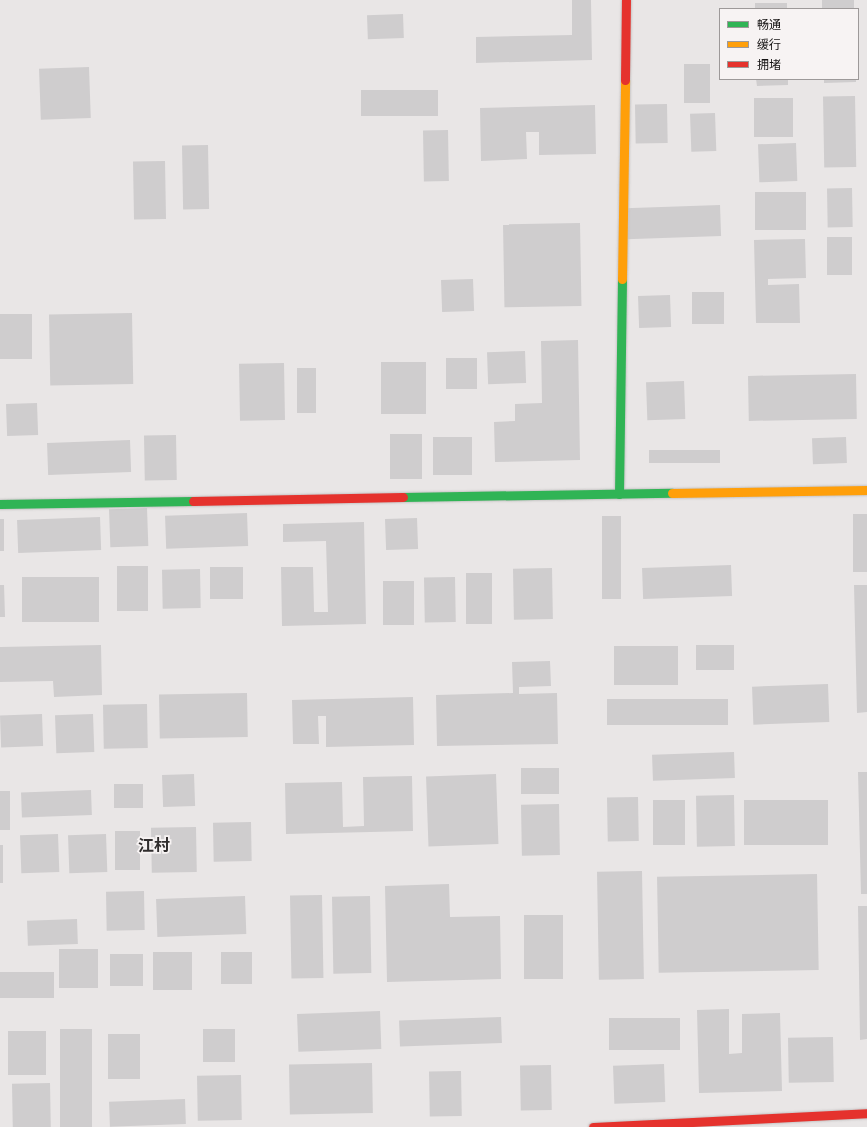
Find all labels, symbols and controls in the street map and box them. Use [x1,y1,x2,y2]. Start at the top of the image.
legend [719,8,859,80]
text: 畅通 [757,18,781,33]
text: 缓行 [757,38,781,53]
text: 拥堵 [757,58,781,73]
district label: 江村 [138,836,170,856]

